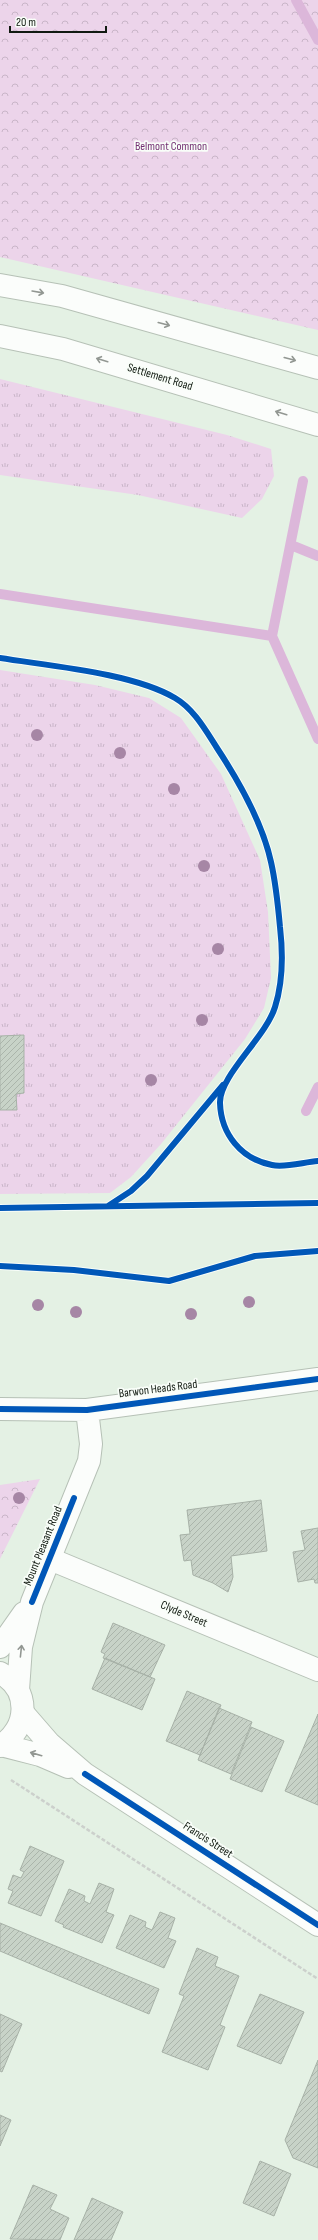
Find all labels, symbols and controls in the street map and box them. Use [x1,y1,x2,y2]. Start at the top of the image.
scale bar [10,8,106,34]
text: 20 m [16,15,36,30]
park label: Belmont Common [135,139,207,154]
one-way arrow [31,288,44,296]
one-way arrow [157,321,170,329]
one-way arrow [96,356,109,363]
one-way arrow [283,356,296,363]
street label: Settlement Road [125,360,195,394]
one-way arrow [274,409,287,416]
street label: Barwon Heads Road [118,1377,198,1401]
street label: Mount Pleasant Road [20,1504,66,1588]
street label: Clyde Street [158,1597,210,1631]
one-way arrow [17,1645,25,1658]
one-way arrow [30,1750,43,1757]
street label: Francis Street [180,1818,236,1862]

